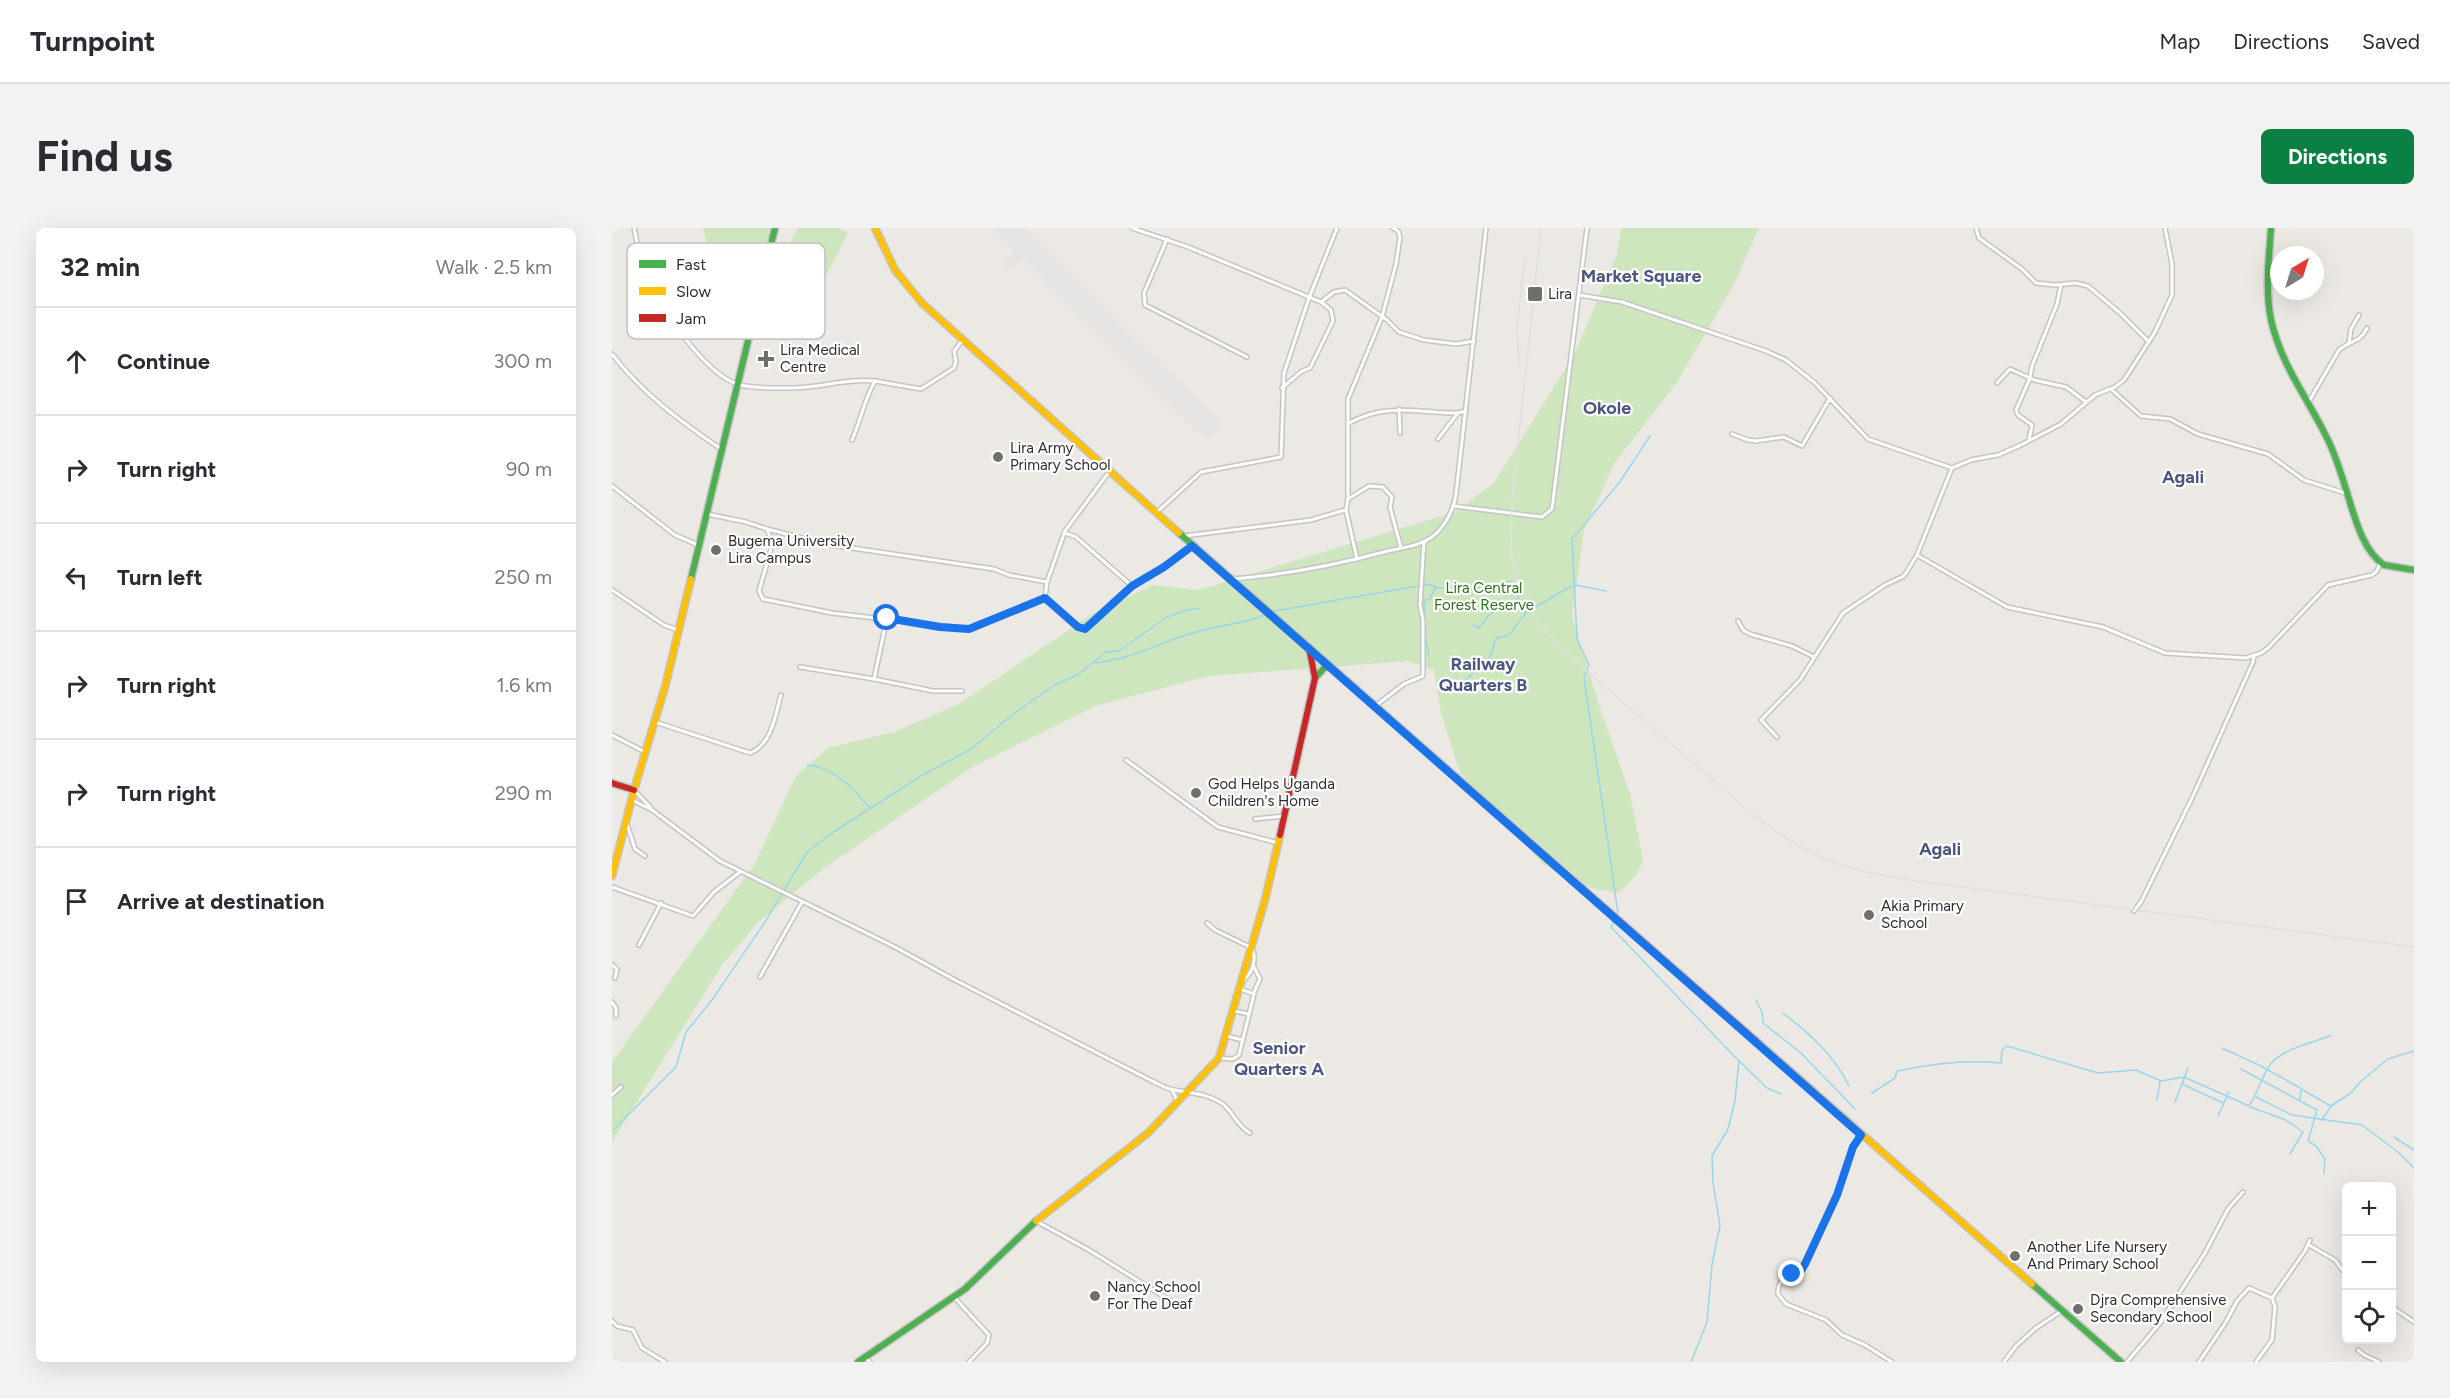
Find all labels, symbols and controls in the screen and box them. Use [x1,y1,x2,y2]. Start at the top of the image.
text: Turnpoint [30,24,155,58]
text: Map [2159,29,2200,54]
text: Directions [2233,29,2329,54]
text: Saved [2362,29,2420,54]
button: Directions [2261,129,2414,184]
text: Find us [36,131,173,182]
legend [627,243,825,339]
north arrow [2270,246,2324,300]
text: 32 min [60,251,140,283]
text: Walk · 2.5 km [436,255,552,279]
text: Fast [676,255,706,274]
district label: Market Square [1581,265,1701,287]
text: Slow [676,282,711,301]
marker: Lira [1526,285,1544,303]
place label: Lira [1548,285,1572,303]
text: Jam [676,309,706,328]
place label: Lira Medical Centre [780,341,860,376]
icon: ahead [60,345,93,378]
text: Continue [117,348,210,375]
text: 300 m [494,349,552,373]
marker: Lira Medical Centre [757,350,775,368]
district label: Okole [1583,397,1631,419]
place label: Lira Army Primary School [1010,439,1111,474]
marker: Lira Army Primary School [991,450,1005,464]
icon: right [60,453,93,486]
text: Turn right [117,456,216,483]
text: 90 m [506,457,552,481]
district label: Agali [2162,466,2204,488]
place label: Bugema University Lira Campus [728,532,854,567]
marker: Bugema University Lira Campus [709,543,723,557]
icon: left [60,561,93,594]
text: Turn left [117,564,203,591]
text: 250 m [495,565,552,589]
park label: Lira Central Forest Reserve [1434,579,1534,614]
route start [873,604,899,630]
district label: Railway Quarters B [1439,653,1527,696]
icon: right [60,669,93,702]
text: Turn right [117,672,216,699]
text: 1.6 km [497,673,552,697]
place label: God Helps Uganda Children's Home [1208,775,1335,810]
icon: right [60,777,93,810]
text: Turn right [117,780,216,807]
text: 290 m [495,781,552,805]
marker: God Helps Uganda Children's Home [1189,786,1203,800]
district label: Agali [1919,838,1961,860]
icon: arrive [60,885,93,918]
text: Arrive at destination [117,888,325,915]
place label: Akia Primary School [1881,897,1964,932]
marker: Akia Primary School [1862,908,1876,922]
district label: Senior Quarters A [1234,1037,1324,1080]
map controls [2342,1182,2396,1344]
button: + [2342,1182,2396,1236]
button: − [2342,1236,2396,1290]
place label: Another Life Nursery And Primary School [2027,1238,2167,1273]
marker: Another Life Nursery And Primary School [2008,1249,2022,1263]
route end [1778,1260,1804,1286]
place label: Nancy School For The Deaf [1107,1278,1201,1313]
marker: Nancy School For The Deaf [1088,1289,1102,1303]
button: locate [2342,1290,2396,1344]
place label: Djra Comprehensive Secondary School [2090,1291,2226,1326]
marker: Djra Comprehensive Secondary School [2071,1302,2085,1316]

